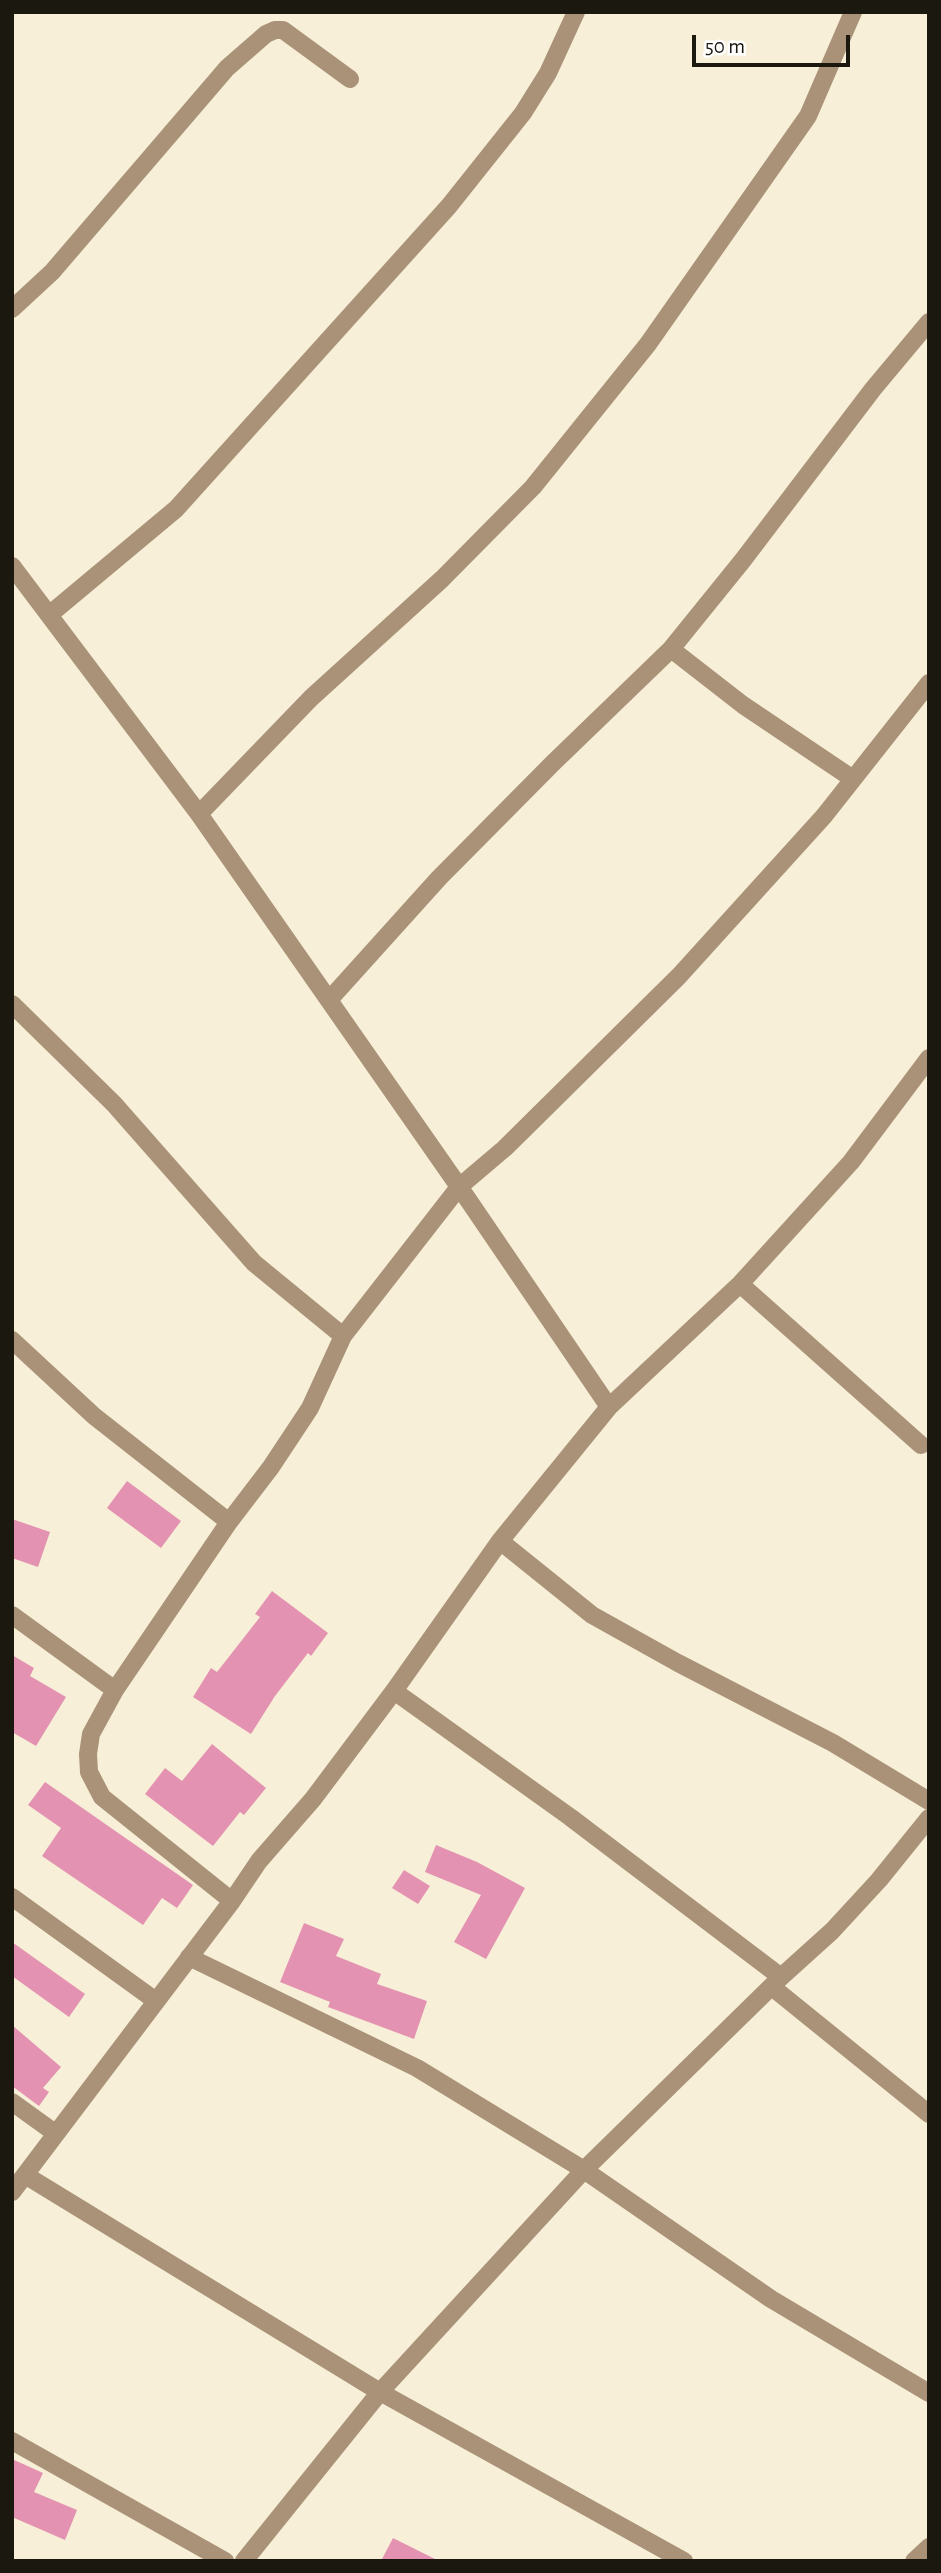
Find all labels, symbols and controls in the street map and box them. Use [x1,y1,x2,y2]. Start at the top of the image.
scale bar [696,21,853,65]
text: 50 m [705,36,745,57]

